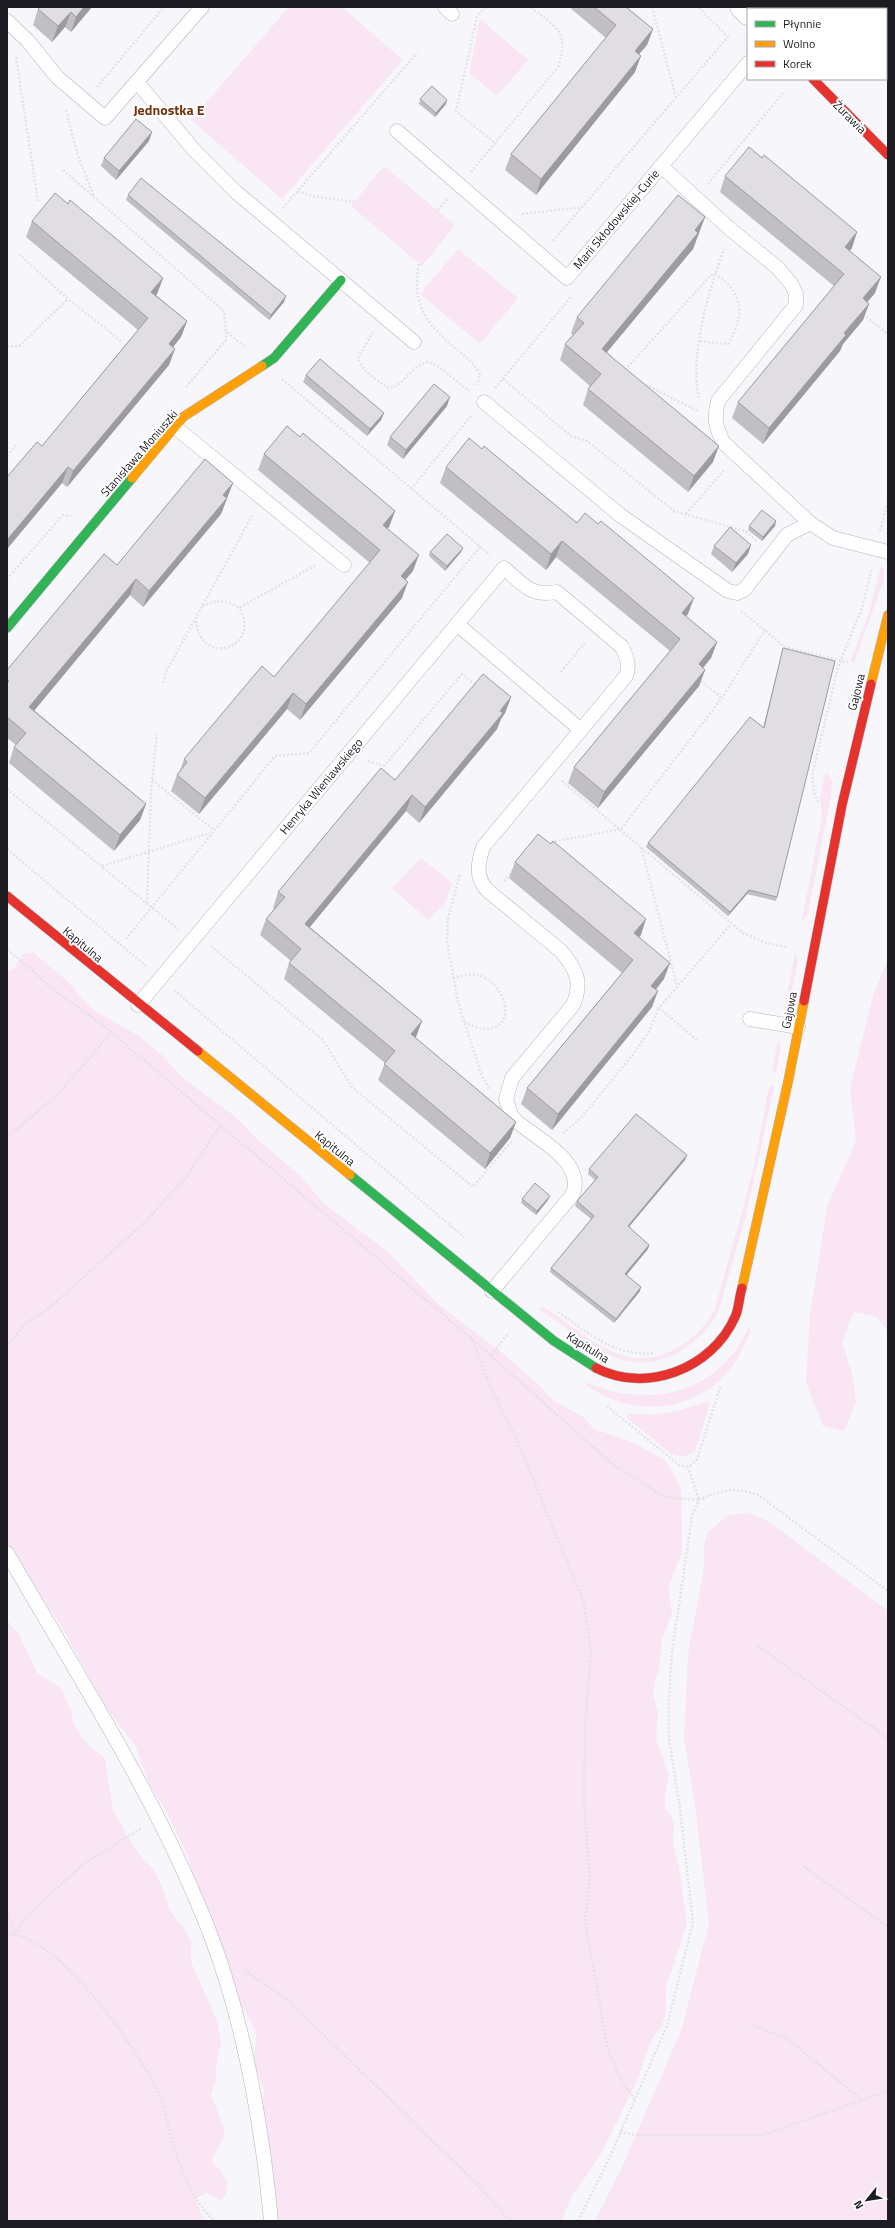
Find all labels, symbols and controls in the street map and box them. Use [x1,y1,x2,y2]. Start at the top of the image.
legend [747,8,887,80]
text: Płynnie [783,14,821,33]
text: Wolno [783,34,815,53]
text: Korek [783,54,812,73]
street label: Żurawia [829,96,871,138]
district label: Jednostka E [133,99,205,120]
street label: Marii Skłodowskiej-Curie [568,165,664,273]
street label: Stanisława Moniuszki [96,405,182,501]
street label: Gajowa [842,672,870,712]
street label: Henryka Wieniawskiego [275,734,367,838]
street label: Kapitulna [59,921,107,967]
street label: Gajowa [776,990,802,1030]
street label: Kapitulna [311,1126,359,1170]
street label: Kapitulna [563,1326,613,1368]
north arrow [847,2180,887,2220]
text: N [850,2198,867,2212]

